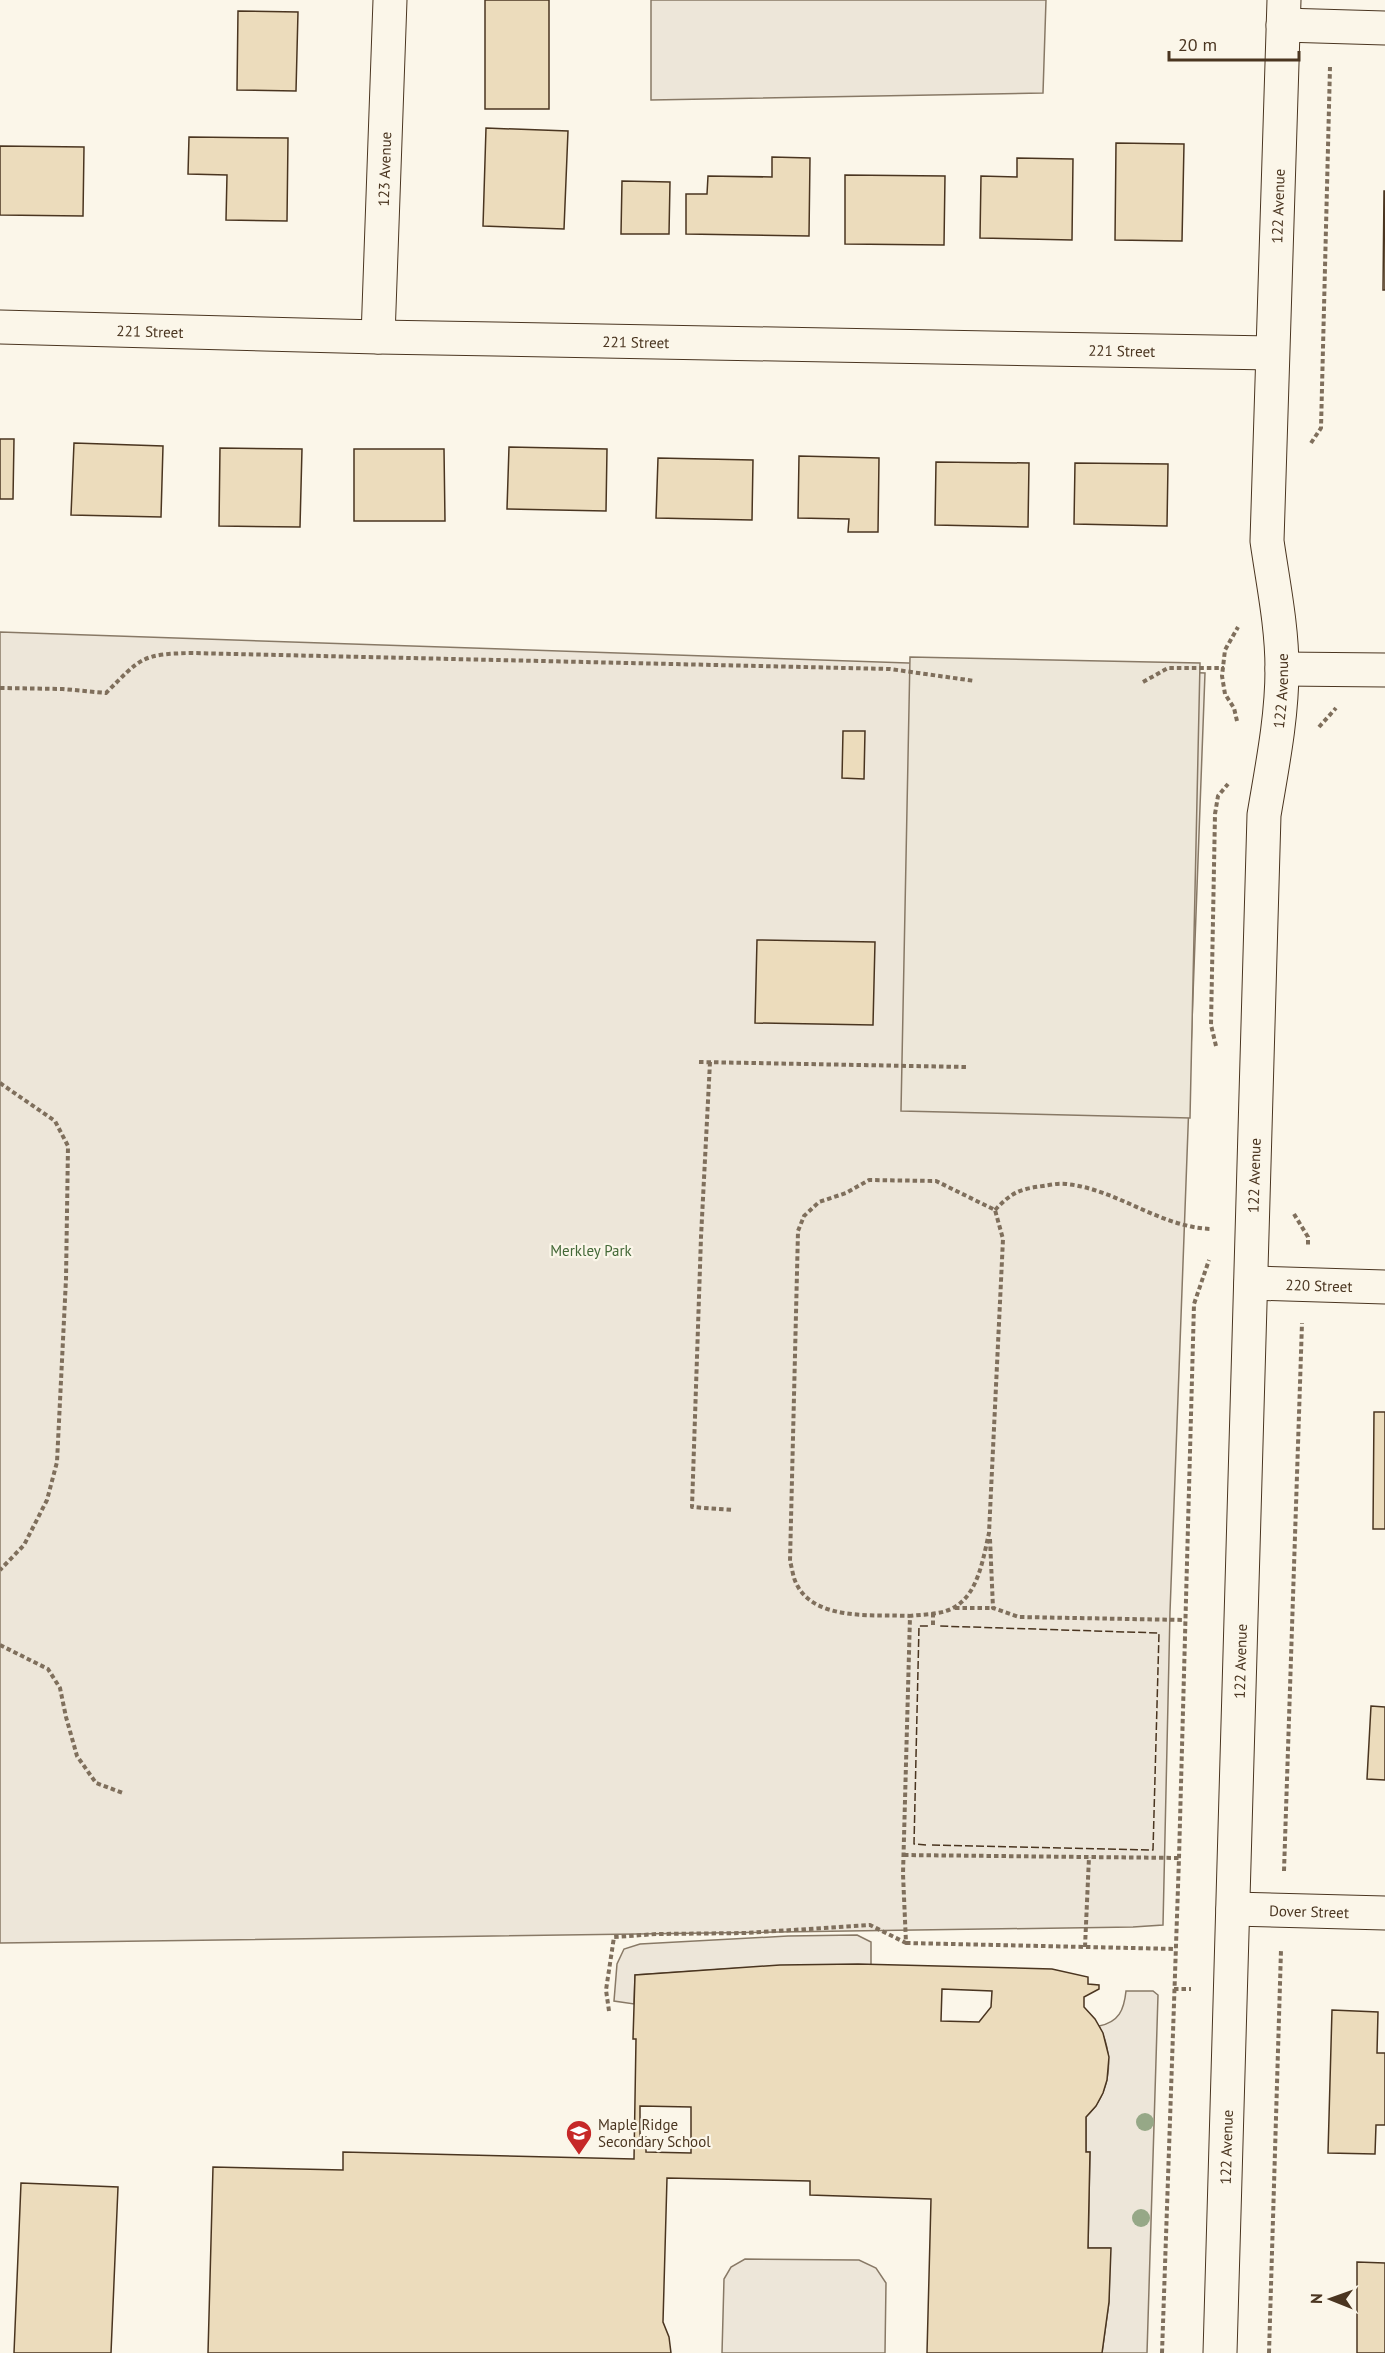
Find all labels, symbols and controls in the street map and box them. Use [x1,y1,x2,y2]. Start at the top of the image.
scale bar [1169,24,1300,62]
text: 20 m [1178,33,1217,56]
street label: 123 Avenue [373,131,395,207]
street label: 122 Avenue [1267,168,1288,244]
street label: 221 Street [116,321,184,341]
street label: 221 Street [602,332,669,352]
street label: 221 Street [1088,340,1155,360]
street label: 122 Avenue [1268,653,1292,729]
street label: 122 Avenue [1243,1138,1264,1213]
park label: Merkley Park [550,1241,633,1260]
street label: 220 Street [1285,1275,1353,1296]
street label: 122 Avenue [1229,1624,1250,1699]
street label: Dover Street [1269,1900,1349,1922]
street label: 122 Avenue [1215,2109,1236,2185]
place label: Maple Ridge Secondary School [598,2115,711,2151]
school or university icon: Maple Ridge Secondary School [564,2118,594,2156]
north arrow [1301,2269,1361,2329]
text: N [1306,2293,1326,2304]

